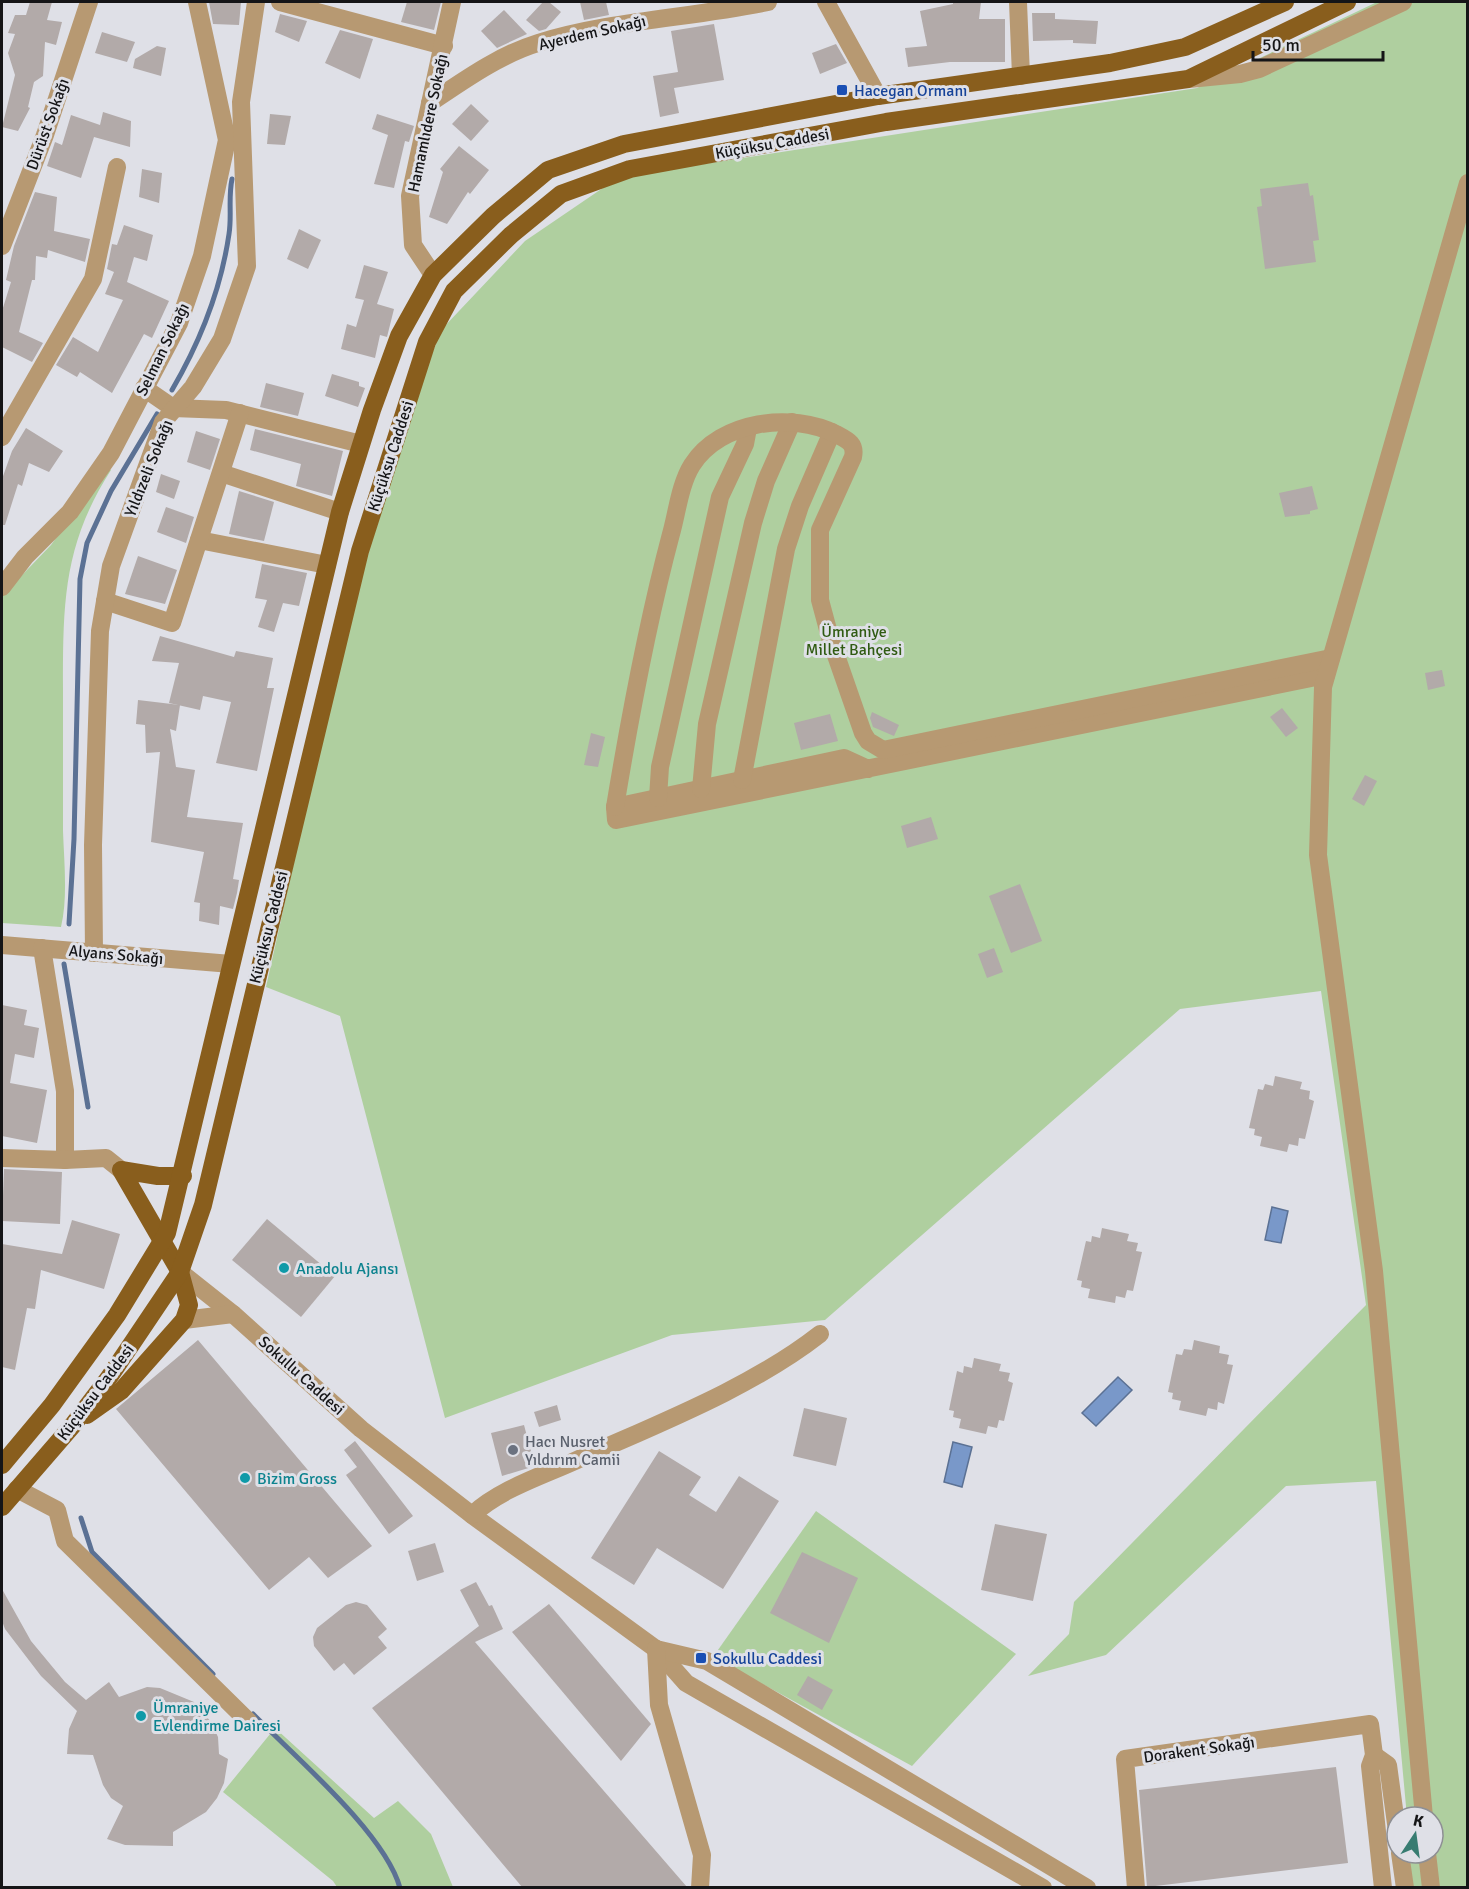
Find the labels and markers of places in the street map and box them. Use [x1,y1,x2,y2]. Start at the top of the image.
place label: Hacegan Ormanı [854,81,967,101]
marker: Hacegan Ormanı [835,83,849,97]
place label: Anadolu Ajansı [296,1259,399,1279]
marker: Anadolu Ajansı [277,1261,291,1275]
place label: Hacı Nusret Yıldırım Camii [525,1432,620,1470]
marker: Hacı Nusret Yıldırım Camii [506,1443,520,1457]
place label: Bizim Gross [257,1469,337,1489]
marker: Bizim Gross [238,1471,252,1485]
place label: Sokullu Caddesi [713,1649,822,1669]
marker: Sokullu Caddesi [694,1651,708,1665]
place label: Ümraniye Evlendirme Dairesi [153,1698,281,1736]
marker: Ümraniye Evlendirme Dairesi [134,1709,148,1723]

